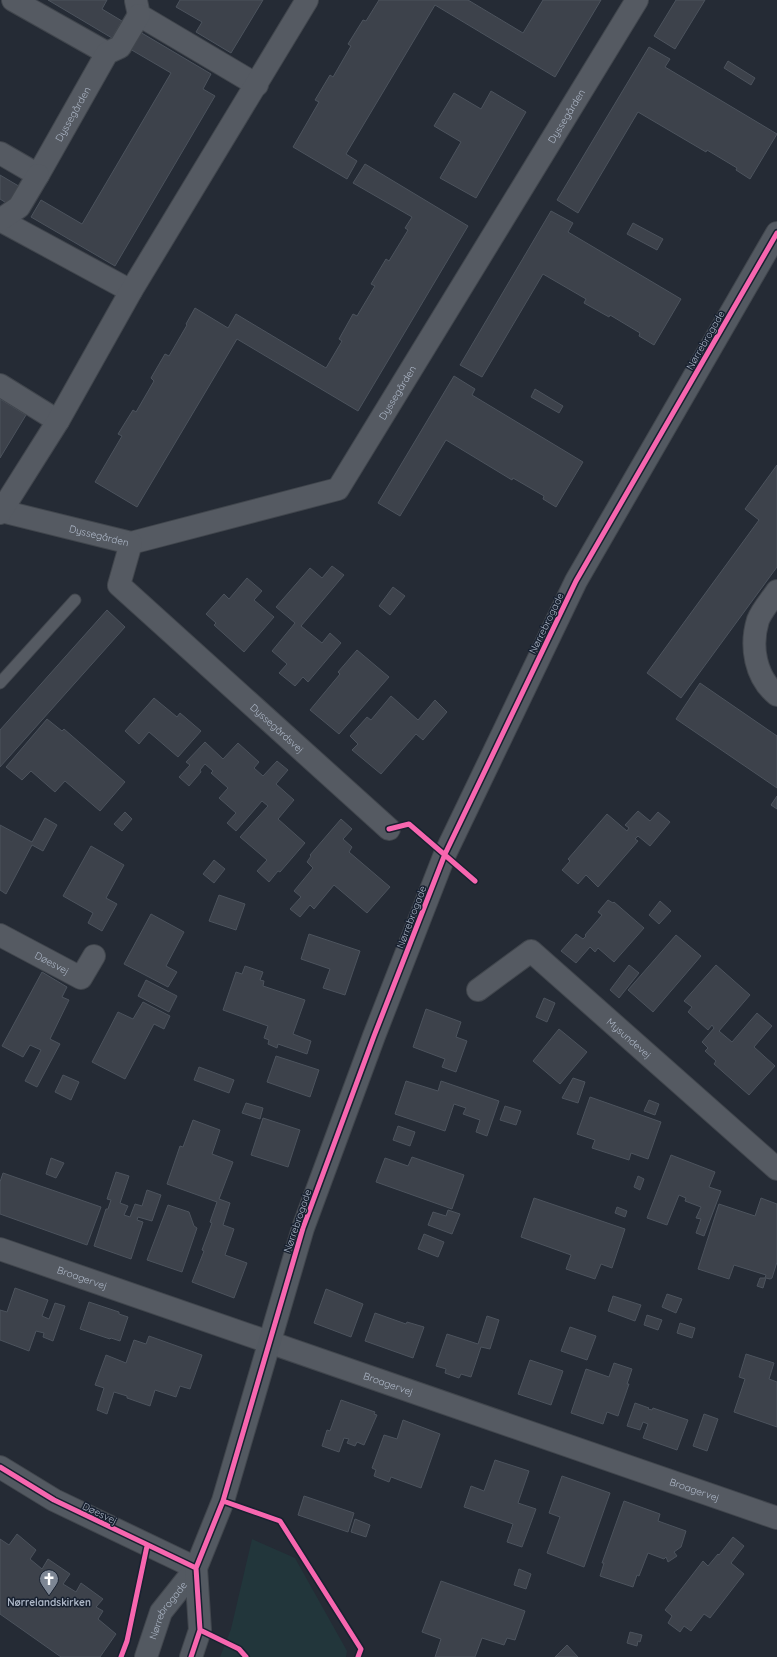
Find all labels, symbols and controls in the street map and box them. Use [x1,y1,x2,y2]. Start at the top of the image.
street label: Dyssegården [52,84,94,144]
street label: Dyssegården [545,87,588,146]
street label: Nørrebrogade [683,308,728,372]
street label: Dyssegården [376,363,419,422]
street label: Dyssegården [68,522,130,549]
street label: Nørrebrogade [526,590,567,656]
street label: Dyssegårdsvej [247,701,307,756]
street label: Nørrebrogade [394,884,430,950]
street label: Døesvej [32,949,71,978]
street label: Mysundevej [604,1015,654,1062]
street label: Nørrebrogade [281,1187,314,1255]
street label: Broagervej [55,1263,109,1293]
street label: Broagervej [362,1369,415,1399]
street label: Broagervej [668,1475,721,1505]
street label: Døesvej [80,1499,119,1527]
church icon: Nørrelandskirken [38,1568,60,1596]
street label: Nørrebrogade [146,1579,190,1641]
place label: Nørrelandskirken [7,1596,91,1609]

